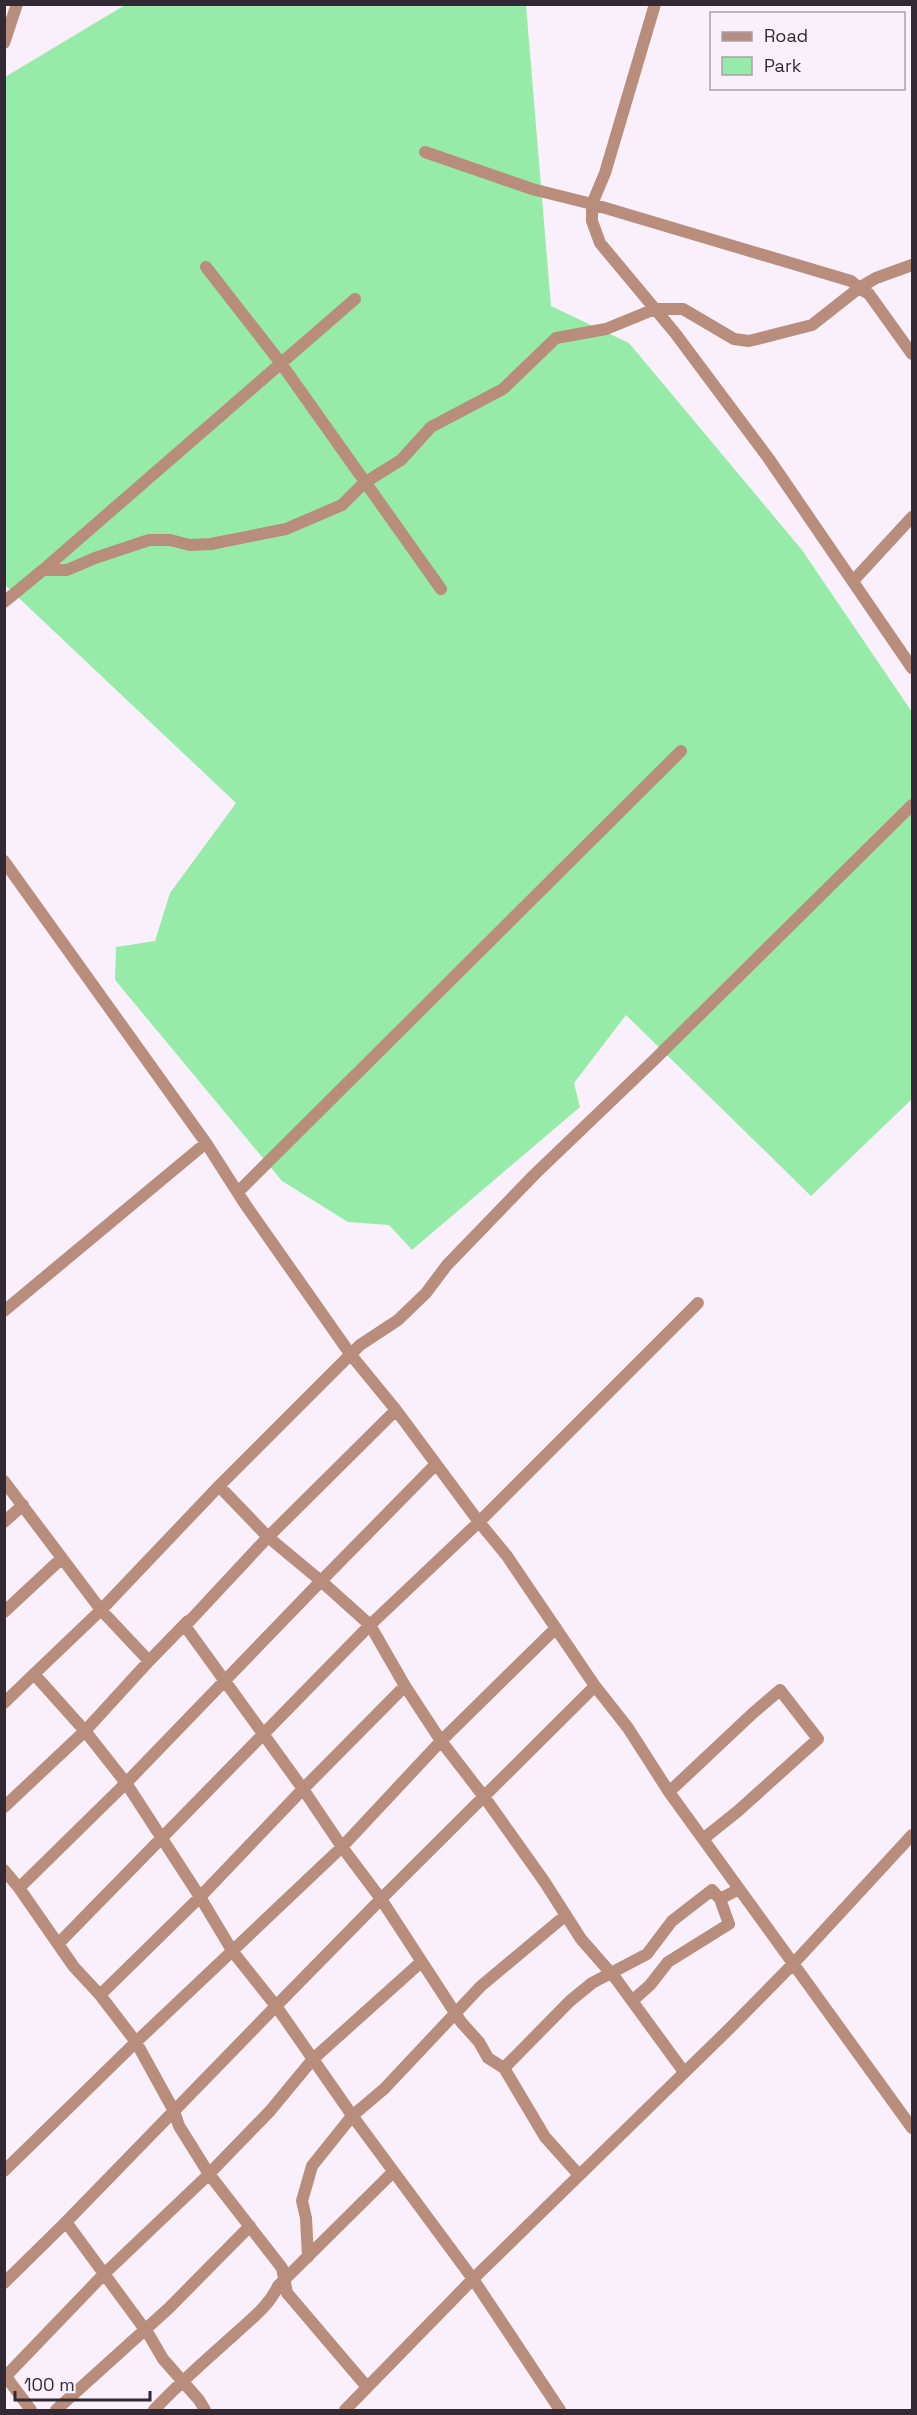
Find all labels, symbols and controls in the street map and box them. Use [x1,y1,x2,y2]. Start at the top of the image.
legend [710,12,905,90]
text: Road [764,24,808,47]
text: Park [764,54,802,77]
scale bar [15,2364,150,2402]
text: 100 m [24,2373,75,2396]

